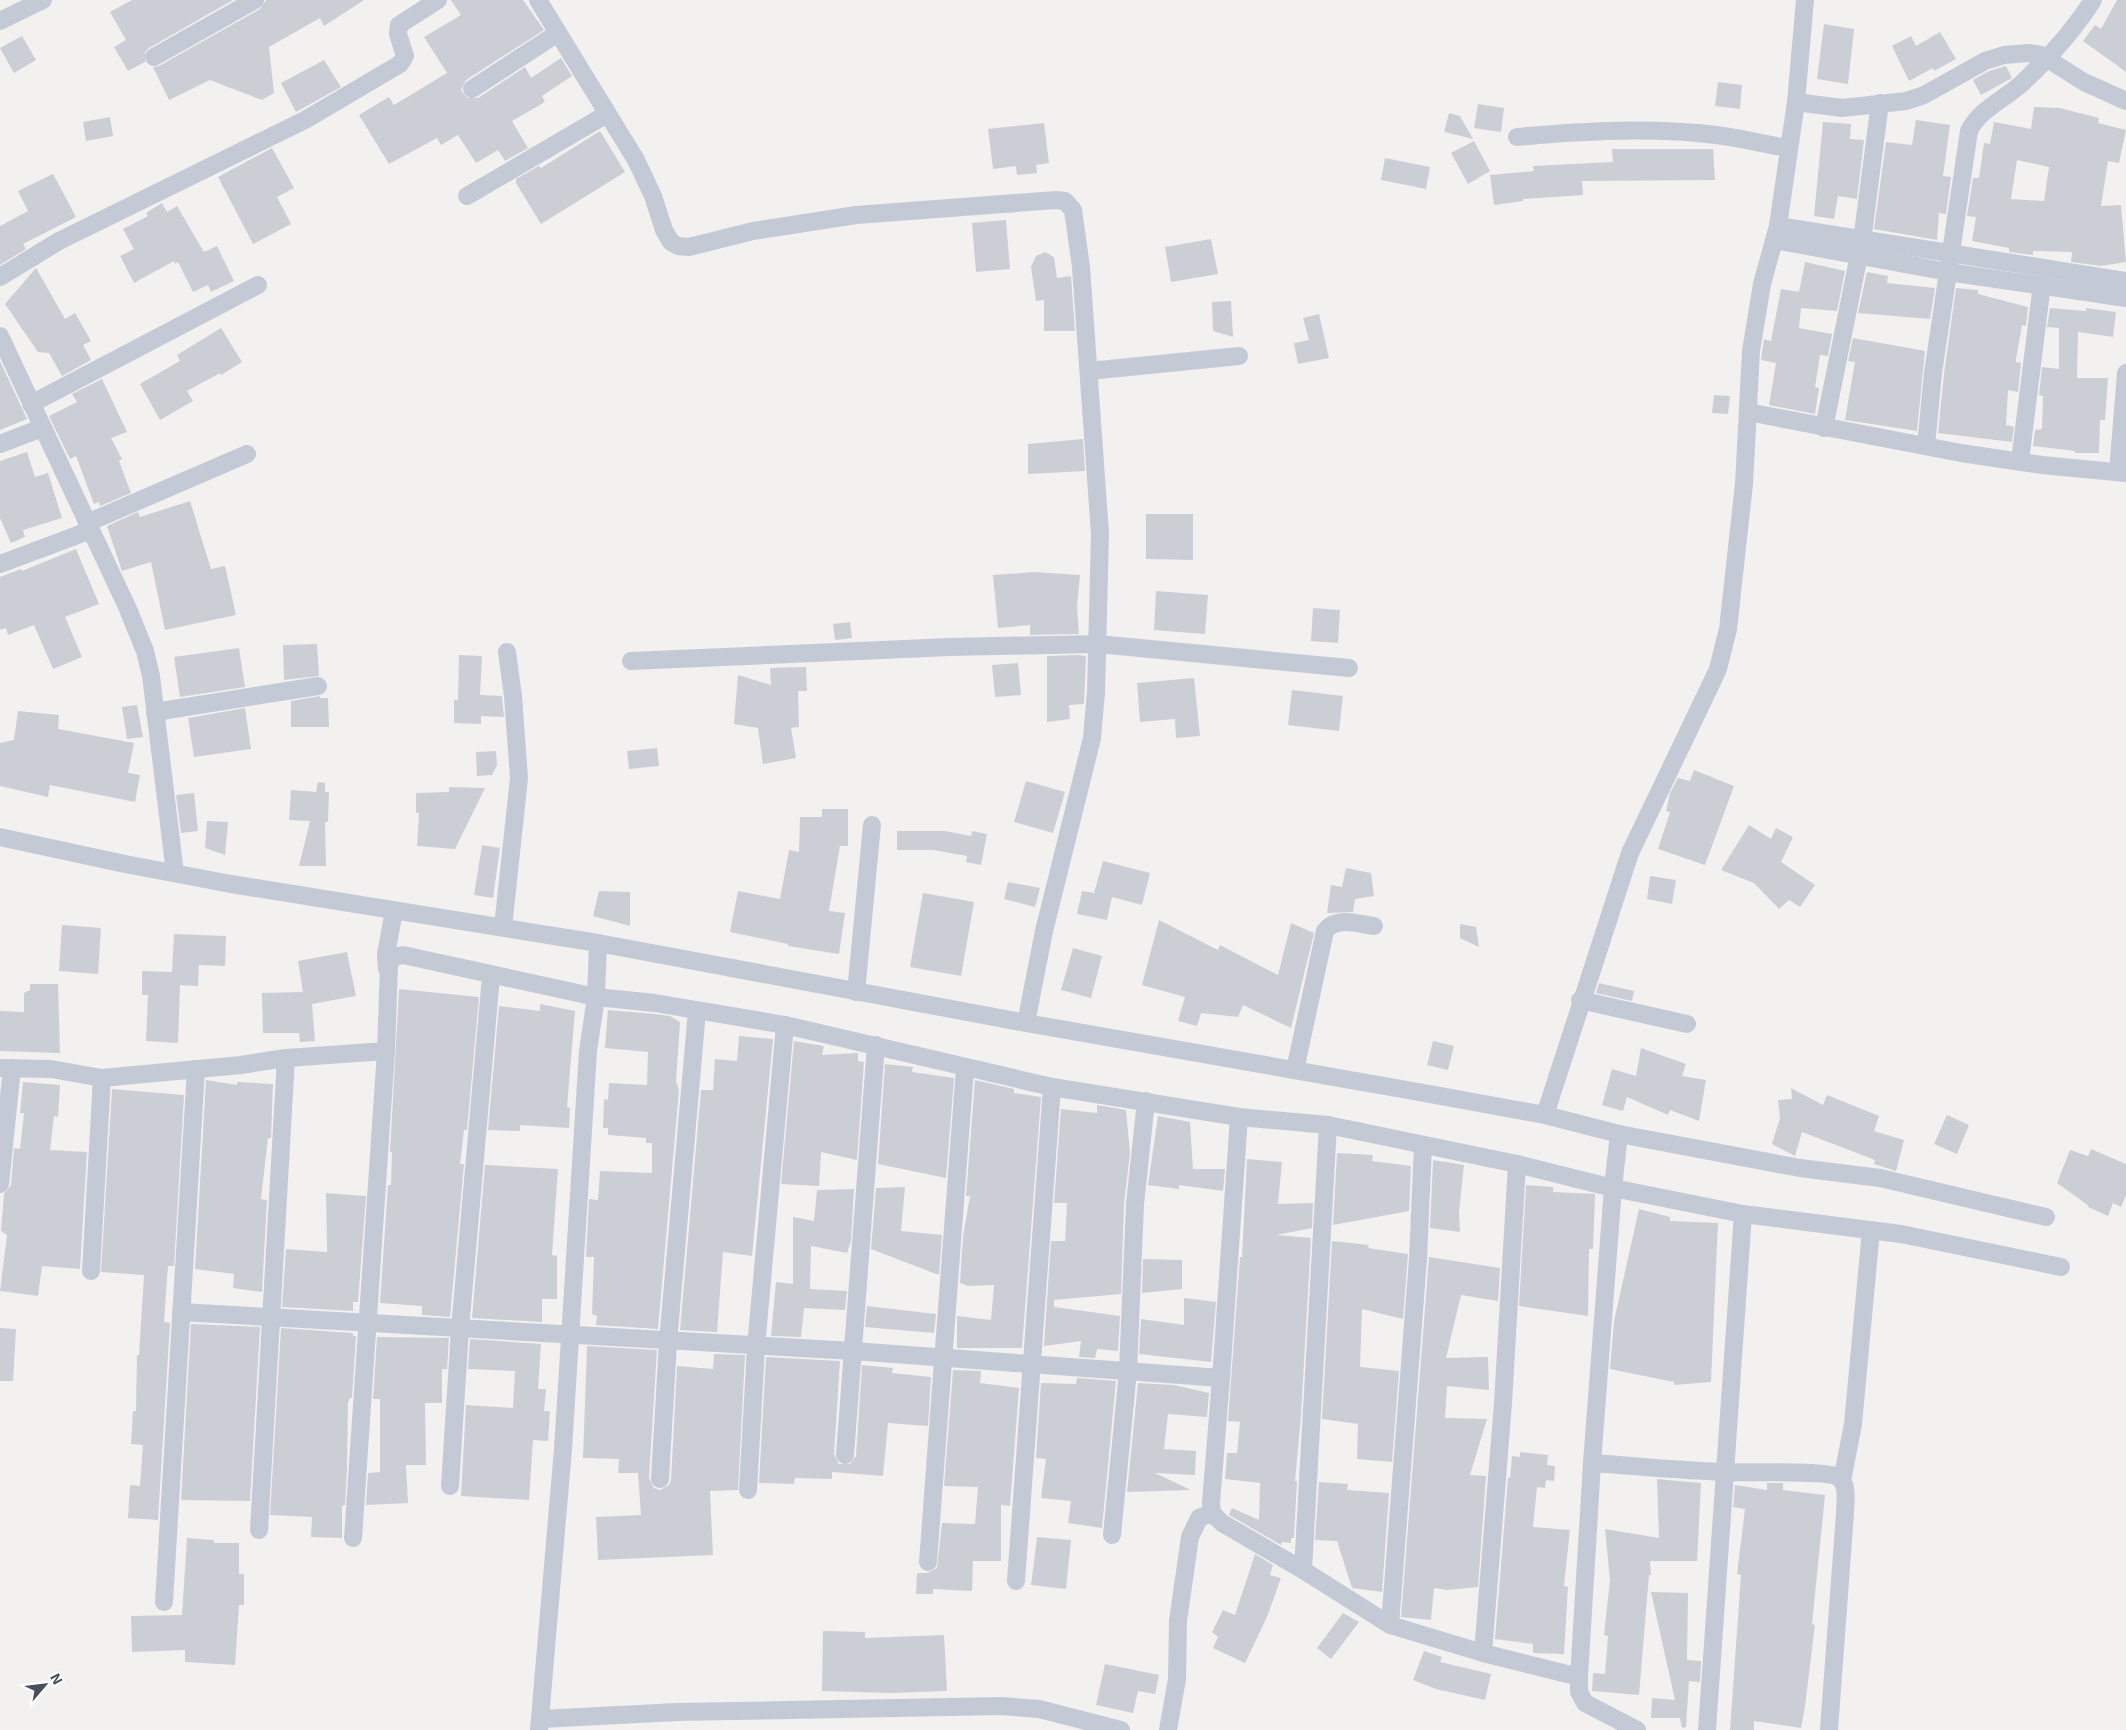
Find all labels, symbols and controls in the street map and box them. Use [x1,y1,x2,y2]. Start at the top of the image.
north arrow [20,1660,70,1710]
text: N [47,1670,67,1687]

